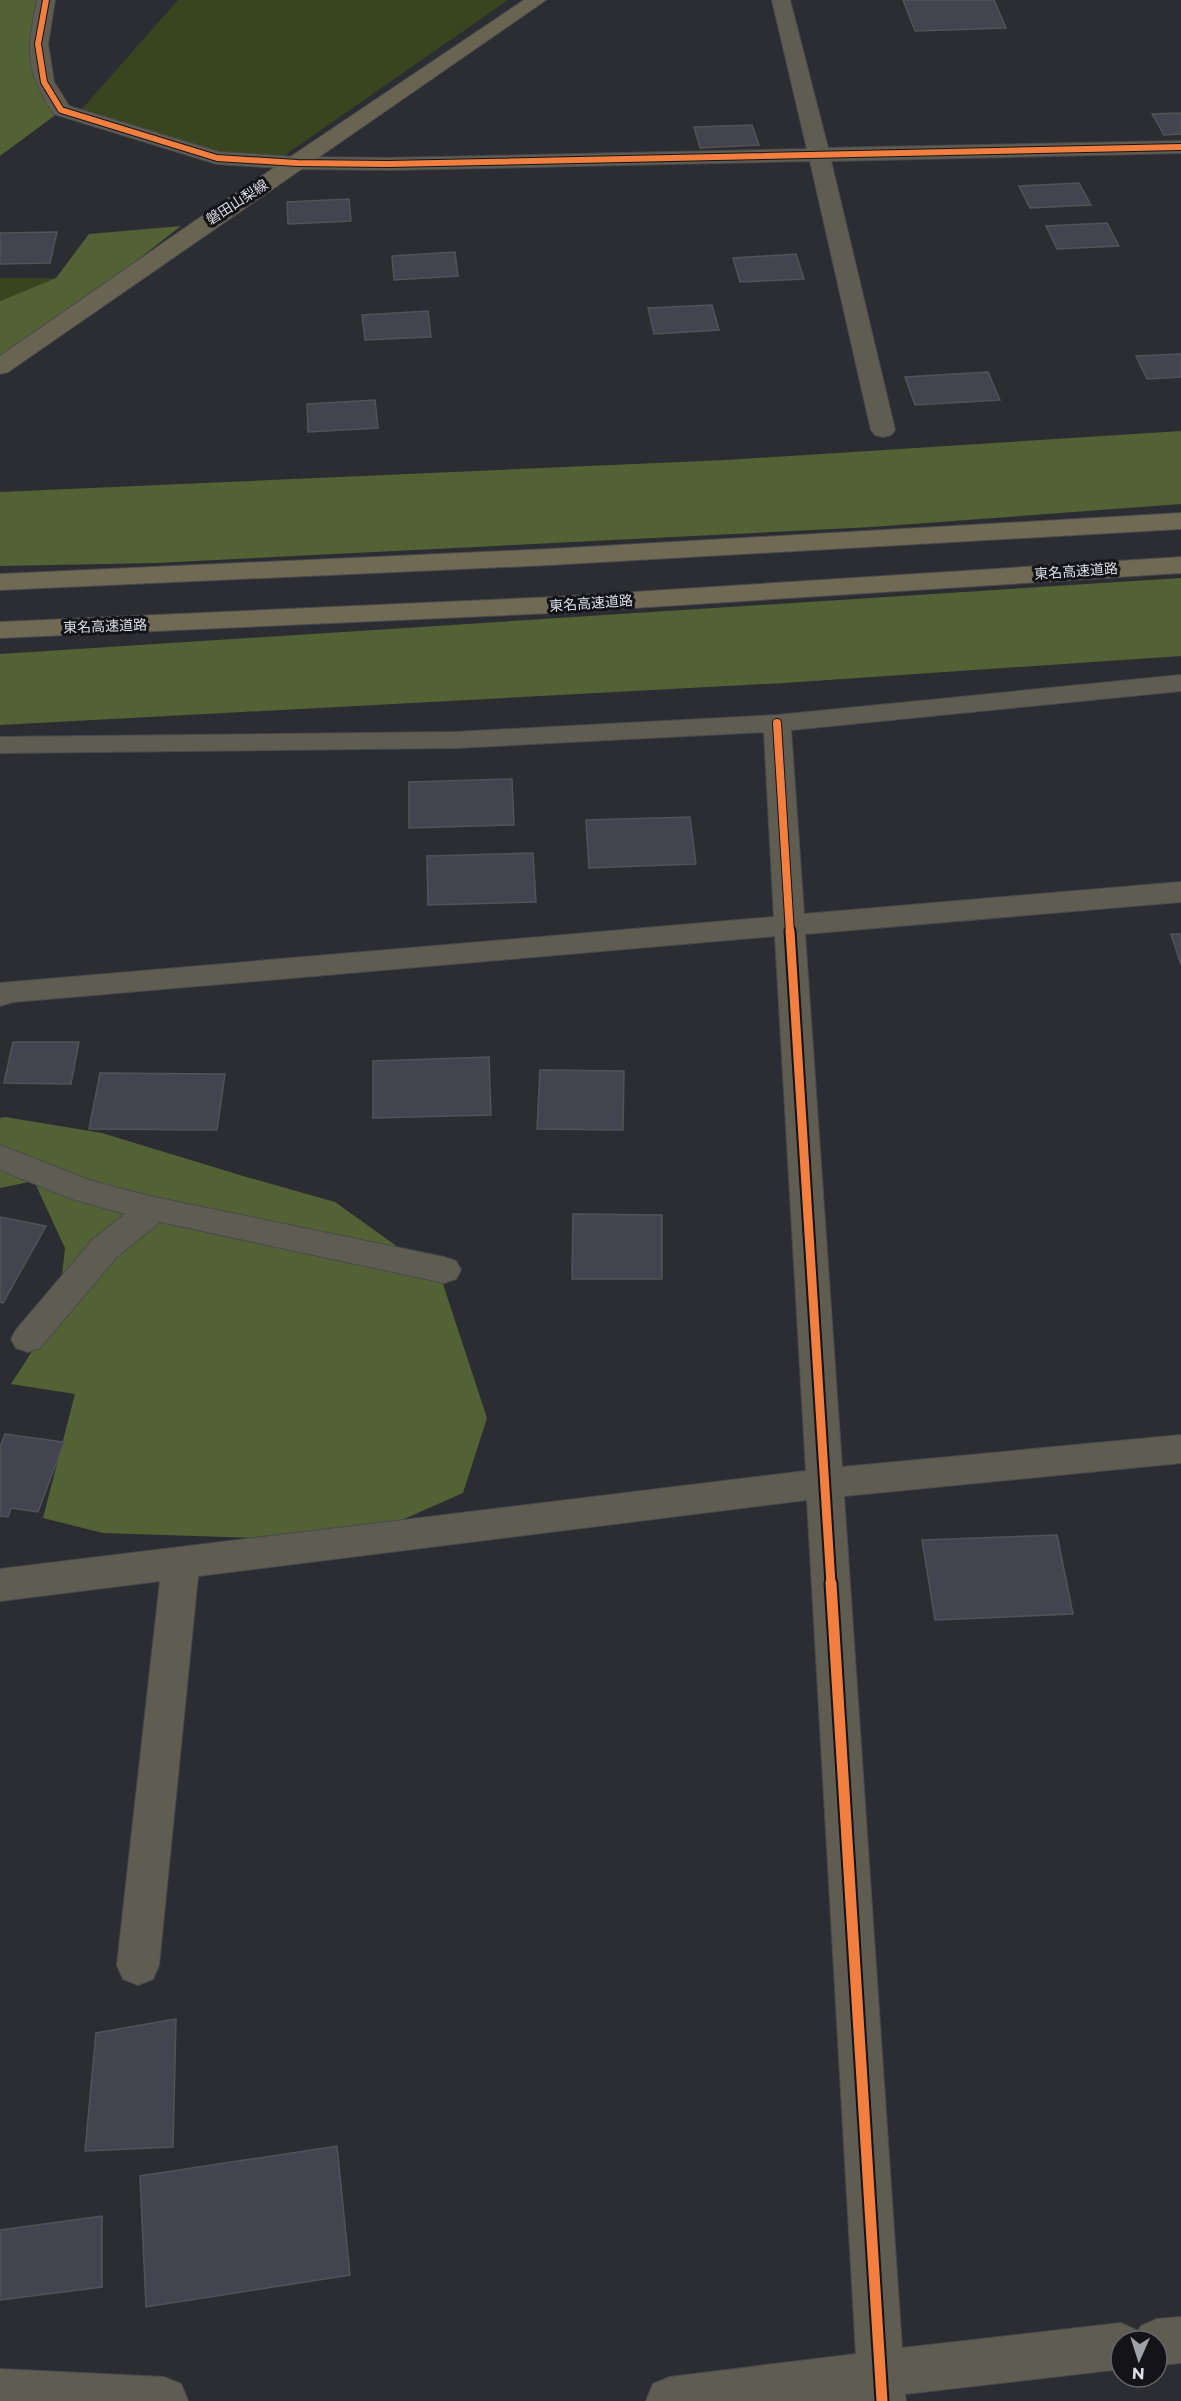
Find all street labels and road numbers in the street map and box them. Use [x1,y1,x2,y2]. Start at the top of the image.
street label: 磐田山梨線 [203,175,271,229]
street label: 東名高速道路 [1033,559,1119,583]
street label: 東名高速道路 [548,591,634,615]
street label: 東名高速道路 [63,616,147,636]

